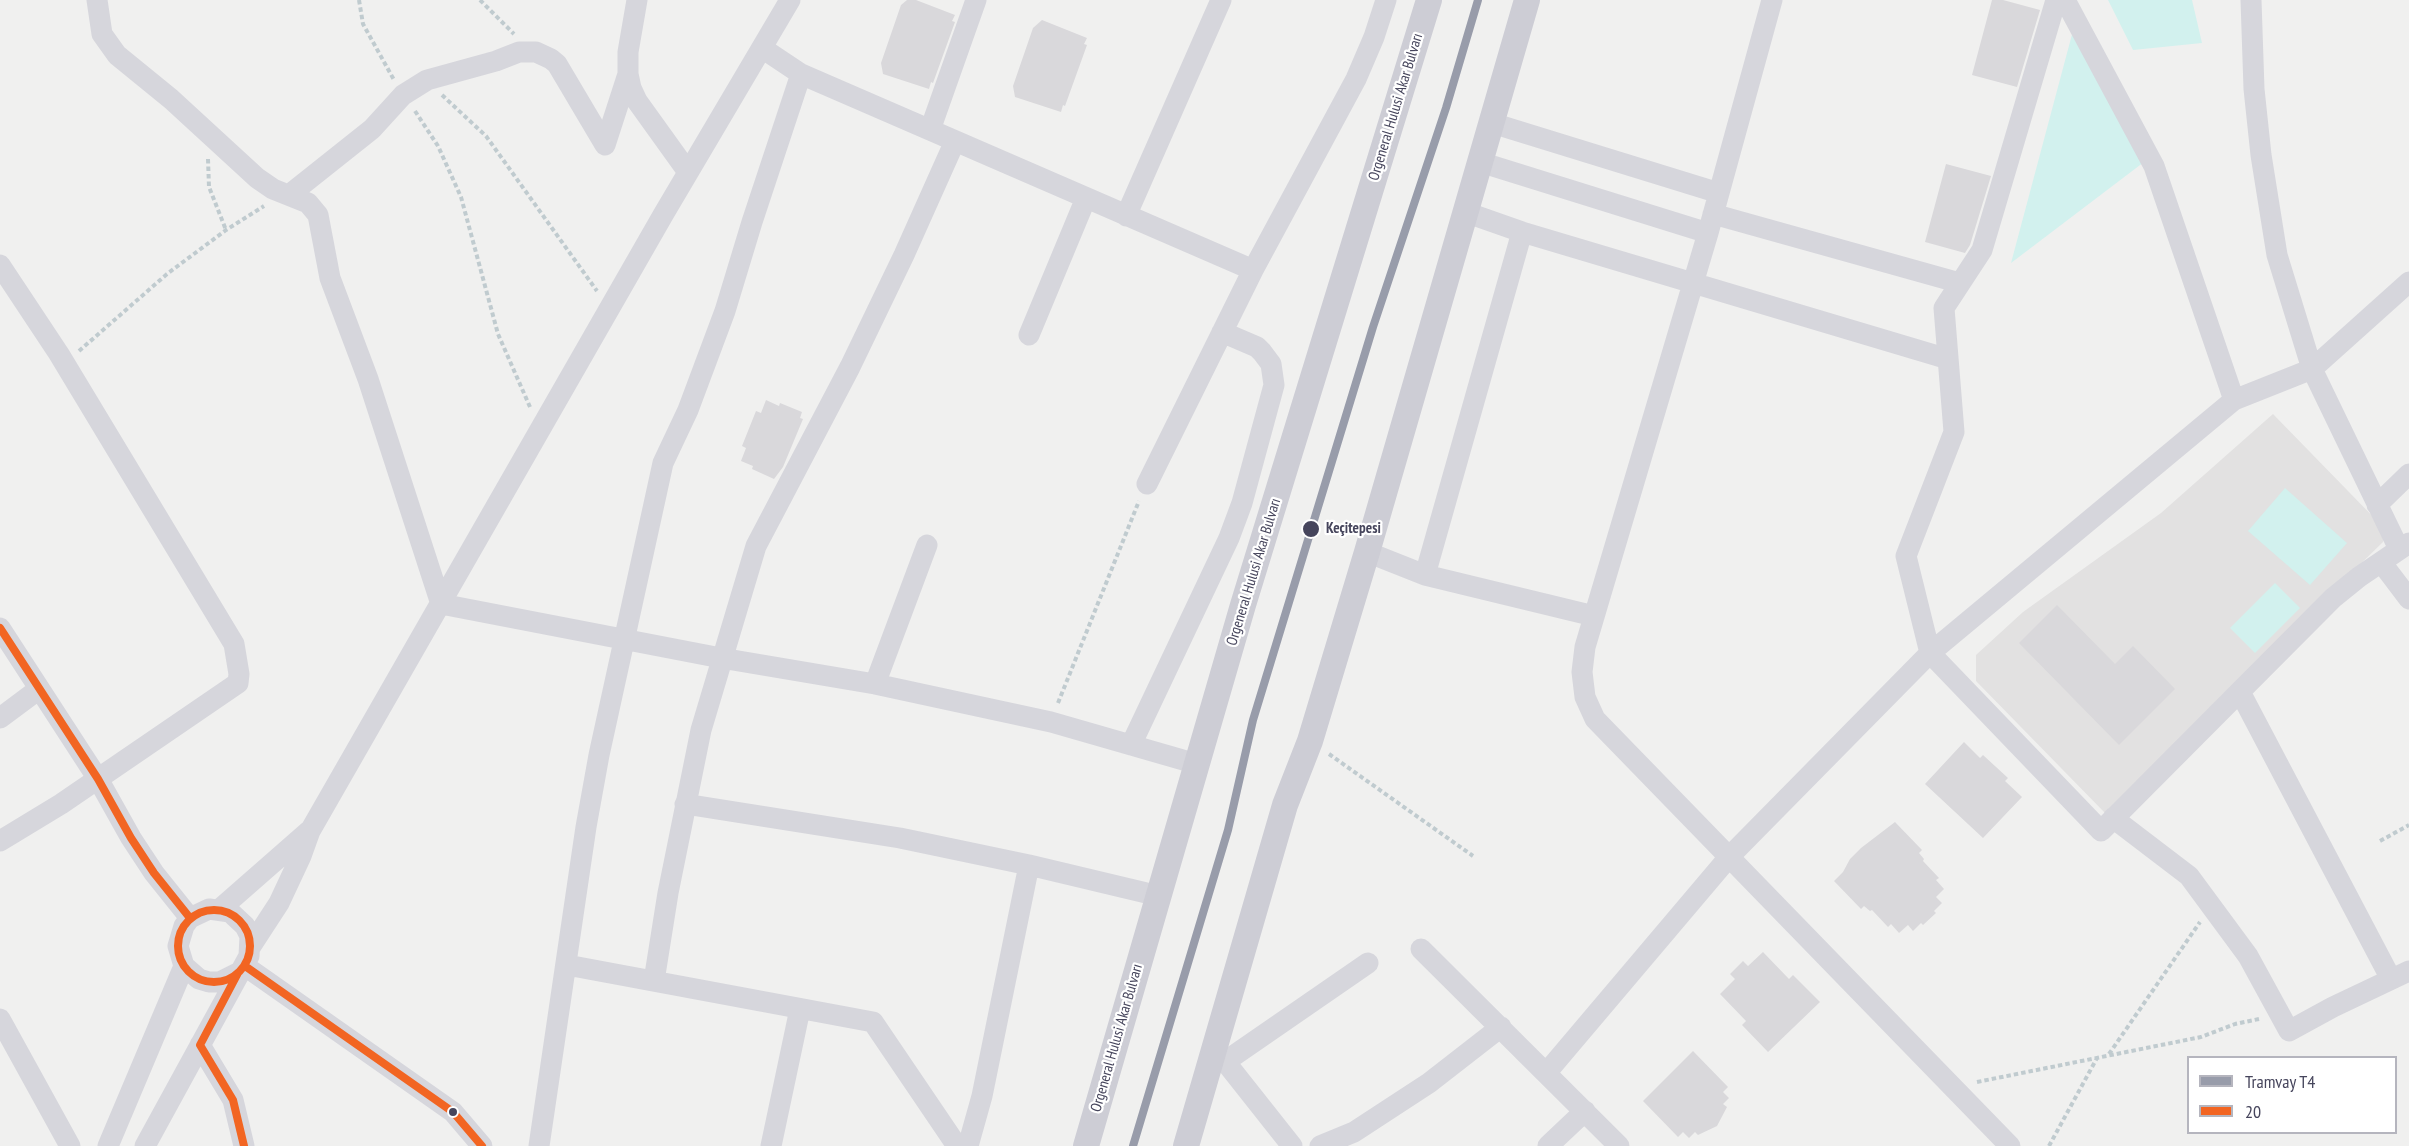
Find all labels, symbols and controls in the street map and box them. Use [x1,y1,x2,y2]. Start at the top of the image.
street label: Orgeneral Hulusi Akar Bulvarı [1365,31,1427,183]
street label: Orgeneral Hulusi Akar Bulvarı [1223,496,1285,648]
marker: Keçitepesi [1301,519,1321,539]
place label: Keçitepesi [1326,520,1381,538]
street label: Orgeneral Hulusi Akar Bulvarı [1087,962,1147,1114]
legend [2187,1056,2397,1134]
text: Tramvay T4 [2245,1070,2315,1093]
text: 20 [2245,1100,2261,1123]
unlabelled marker [447,1106,459,1118]

